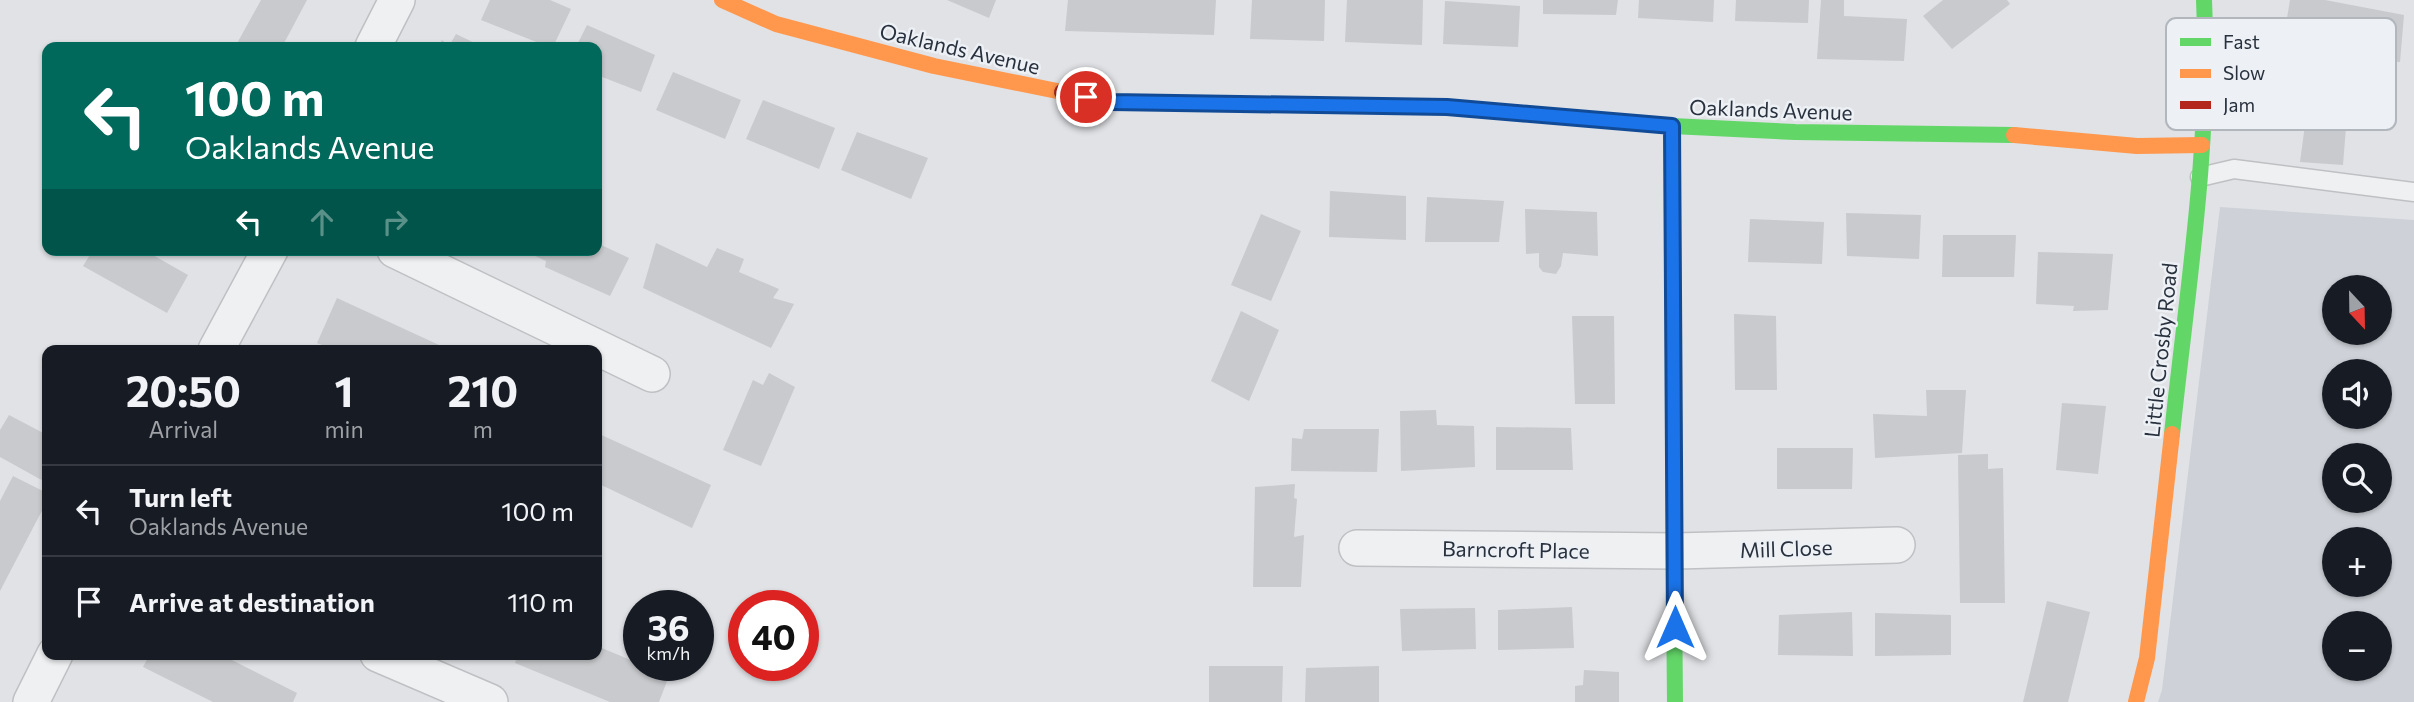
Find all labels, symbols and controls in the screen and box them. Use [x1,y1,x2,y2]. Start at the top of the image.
street label: Oaklands Avenue [877,17,1043,79]
legend [2166,18,2396,130]
text: Fast [2223,30,2260,53]
text: Slow [2223,61,2265,84]
text: 100 m [185,66,324,126]
pin [1056,67,1116,127]
icon: left [70,70,161,161]
icon: arrive [1067,78,1105,116]
text: Jam [2223,93,2255,116]
street label: Oaklands Avenue [1689,94,1853,124]
text: Oaklands Avenue [185,126,434,166]
icon: left [230,203,268,241]
icon: ahead [303,203,341,241]
icon: right [376,203,414,241]
street label: Little Crosby Road [2138,261,2182,439]
north arrow [2322,275,2392,345]
map controls [2322,275,2392,681]
button: sound [2322,359,2392,429]
text: 20:50 [126,364,241,416]
text: 1 [335,364,354,416]
text: 210 [447,364,518,416]
text: Arrival [148,415,218,443]
text: min [325,415,364,443]
text: m [473,415,493,443]
button: search [2322,443,2392,513]
text: Turn left [129,481,232,512]
icon: left [70,492,108,530]
text: 100 m [501,495,574,526]
text: Oaklands Avenue [129,512,308,540]
button: + [2322,527,2392,597]
street label: Mill Close [1739,534,1833,562]
street label: Barncroft Place [1442,535,1590,563]
icon: arrive [70,583,108,621]
text: Arrive at destination [129,586,375,617]
text: 110 m [507,586,574,617]
speed limit sign: 40 [728,590,819,681]
position arrow [1638,590,1712,664]
text: 36 [648,605,689,648]
button: − [2322,611,2392,681]
text: km/h [647,642,690,664]

